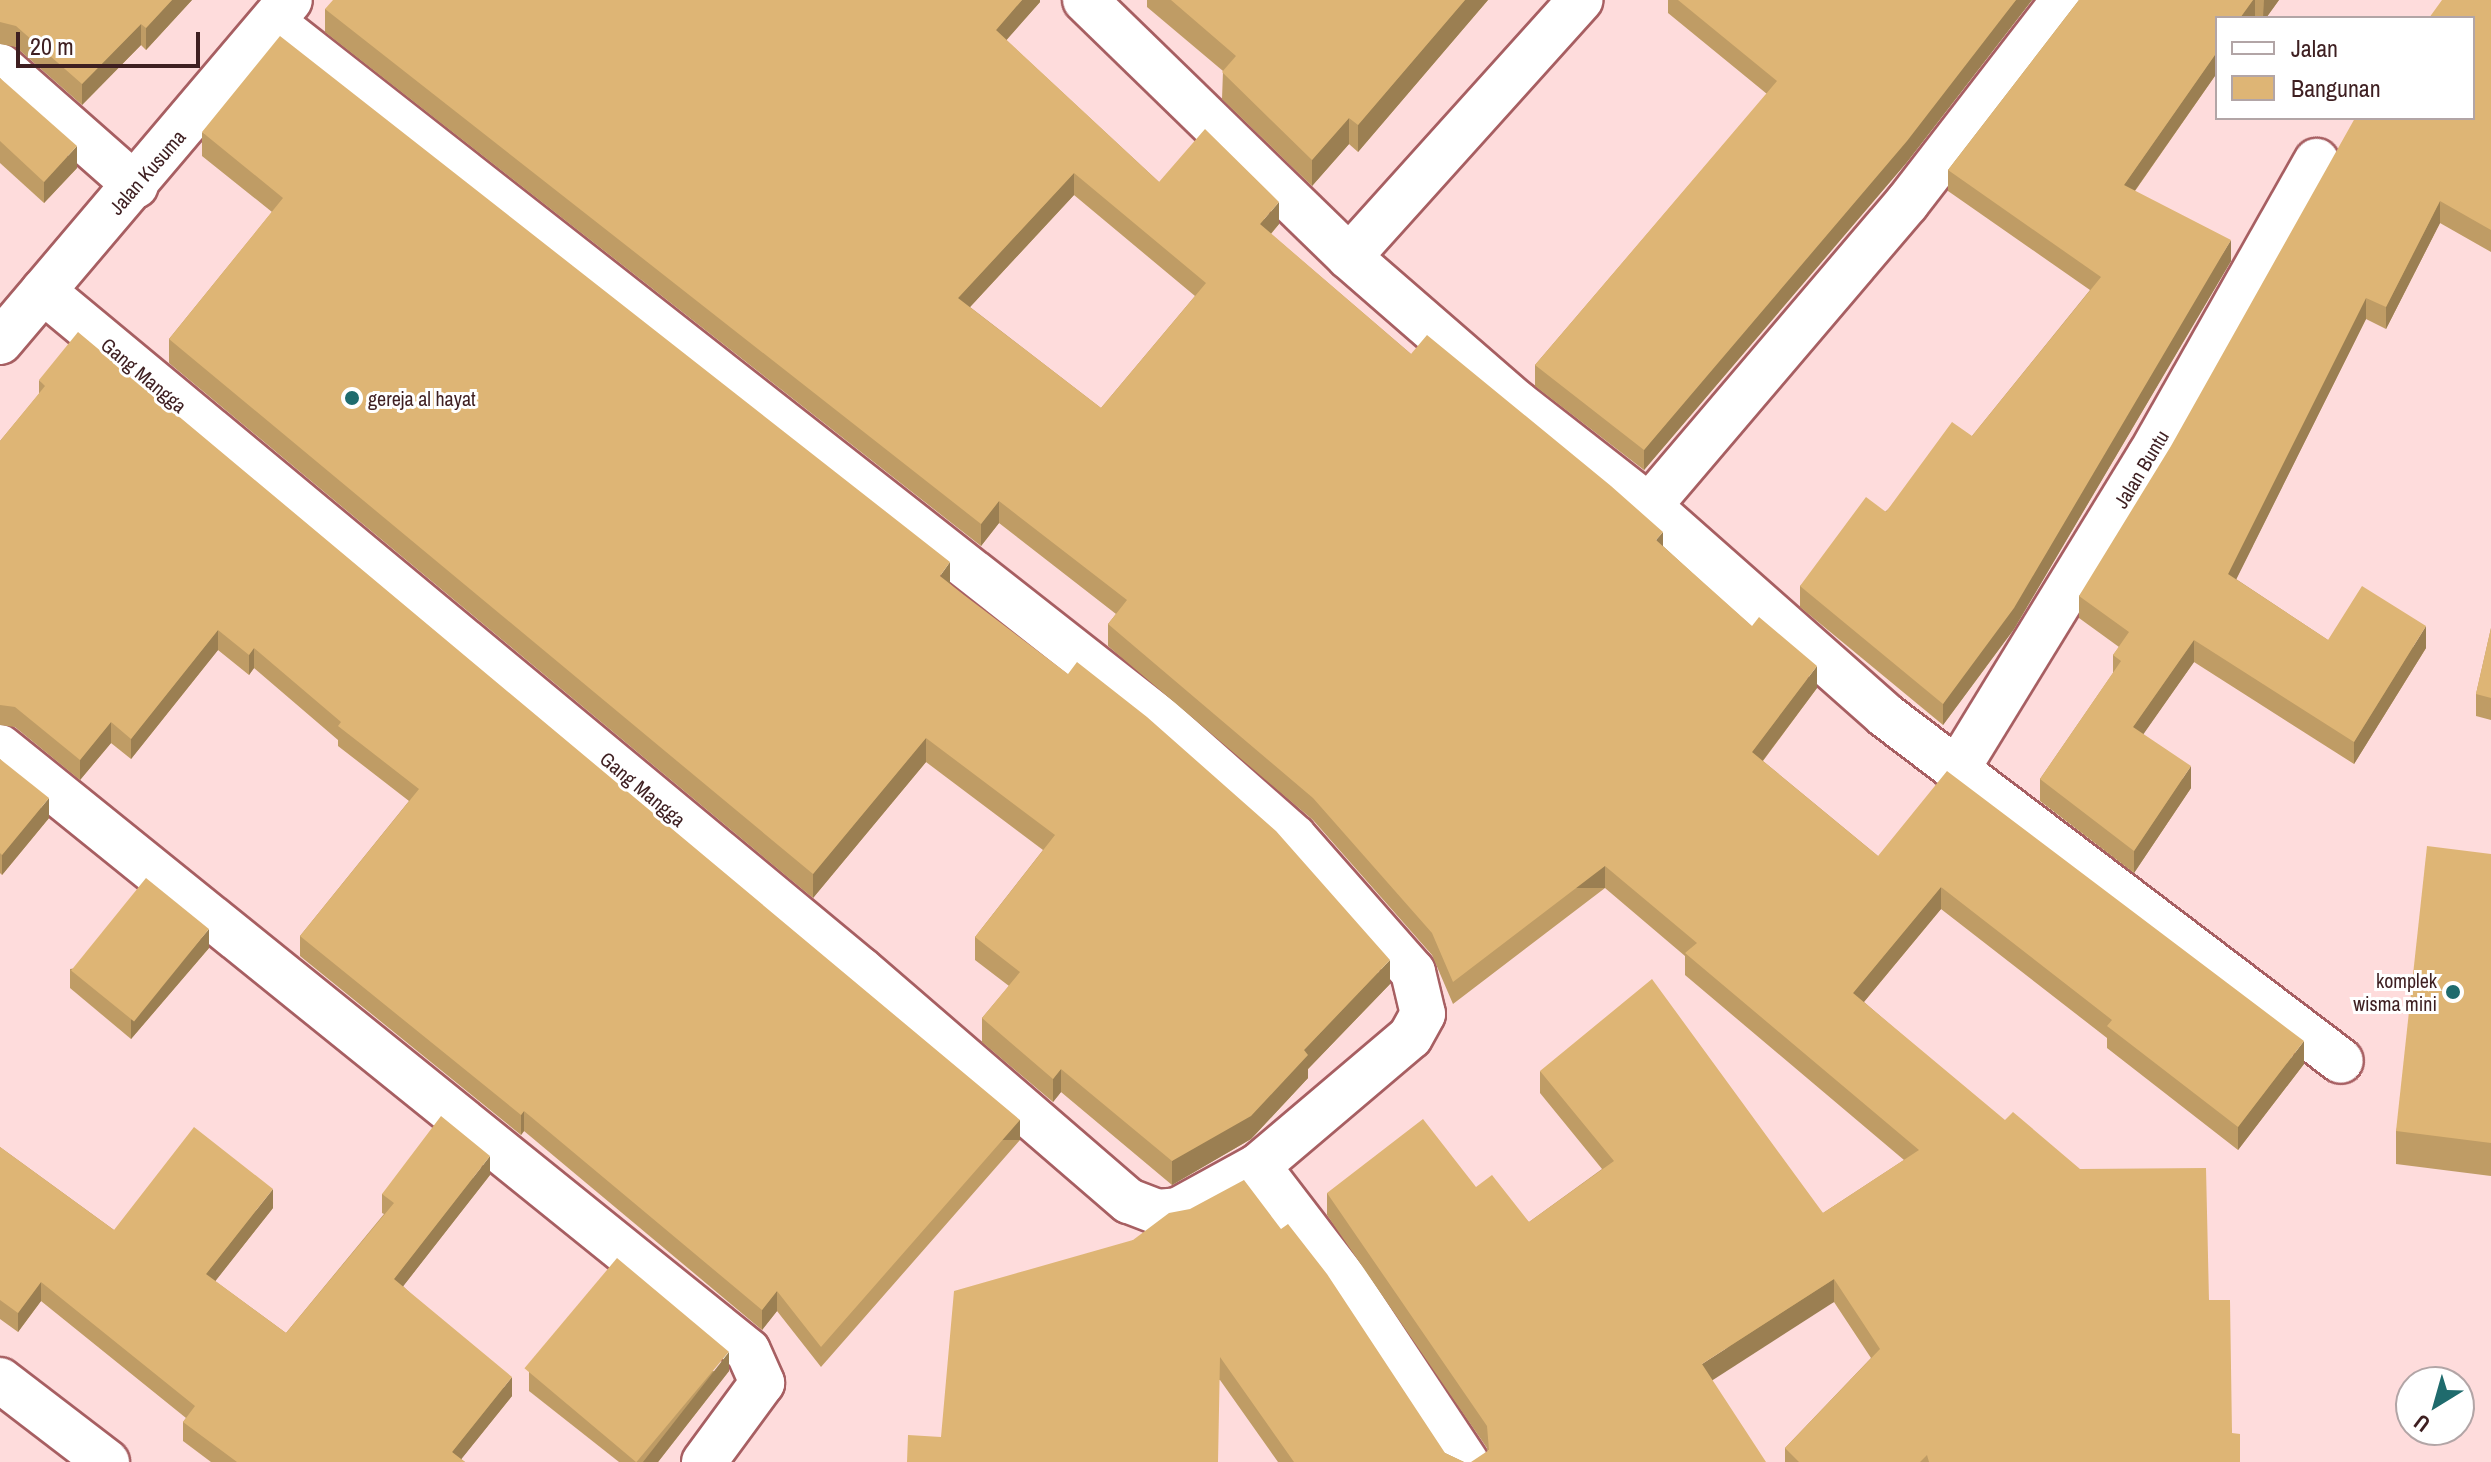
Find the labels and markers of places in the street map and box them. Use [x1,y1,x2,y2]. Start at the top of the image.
place label: gereja al hayat [368,386,476,410]
marker: gereja al hayat [343,389,361,407]
place label: komplek wisma mini [2353,968,2437,1015]
marker: komplek wisma mini [2444,983,2462,1001]

